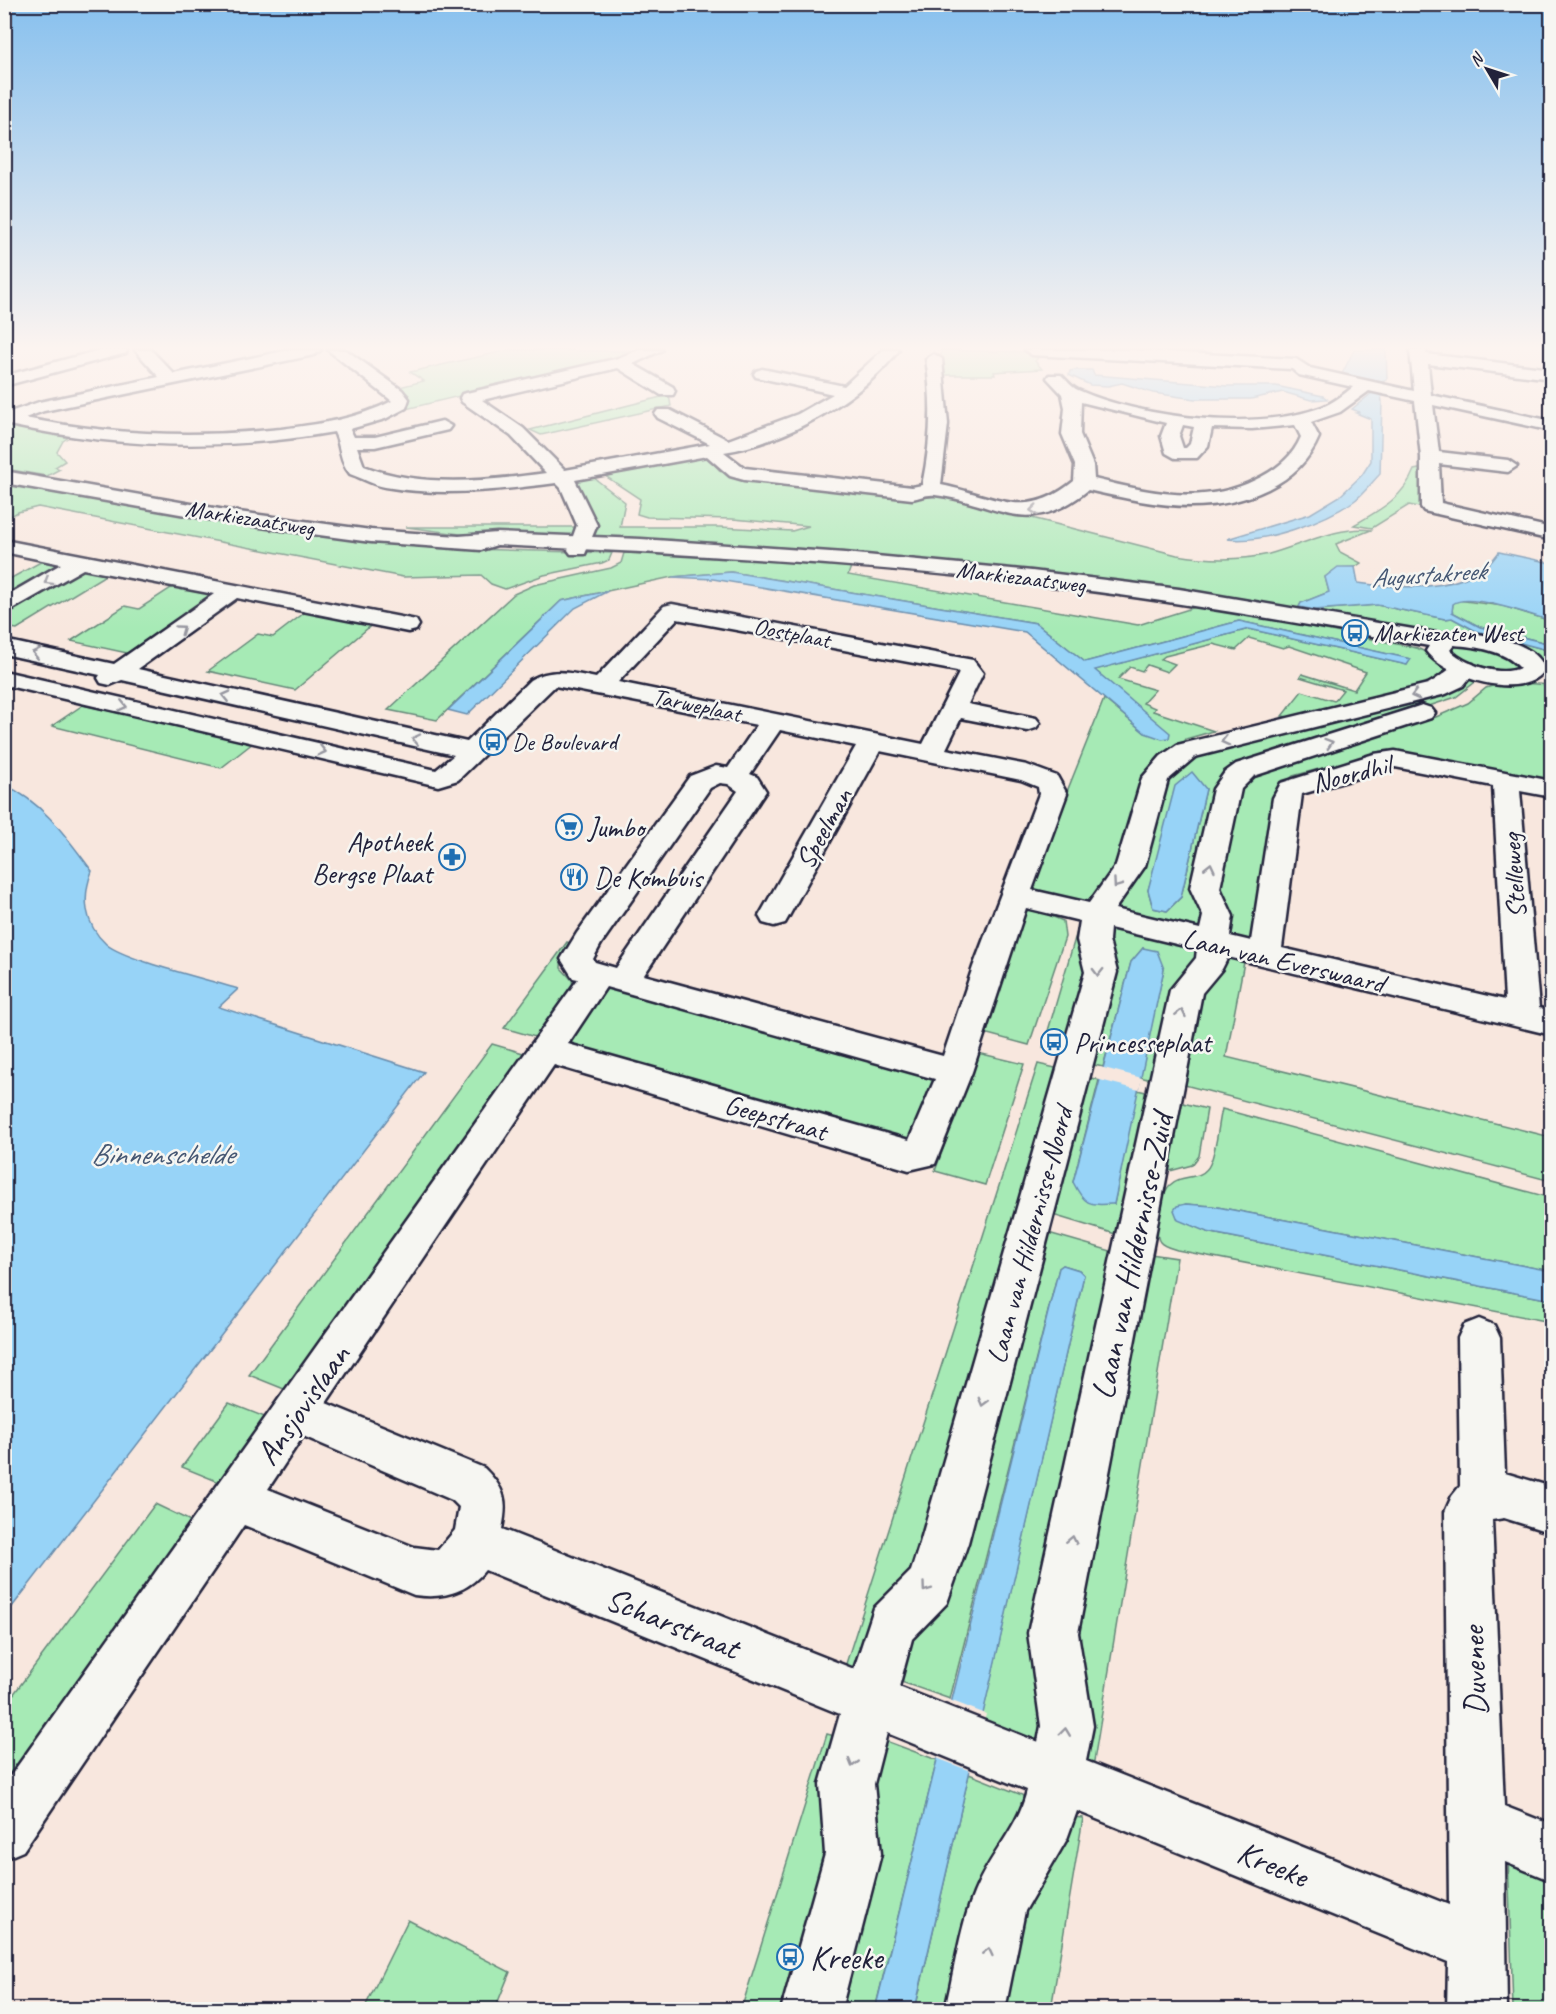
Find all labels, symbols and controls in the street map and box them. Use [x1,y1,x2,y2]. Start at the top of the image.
north arrow [1457,39,1517,99]
text: N [1465,48,1489,70]
street label: Markiezaatsweg [183,493,318,543]
one-way arrow [1029,503,1038,516]
street label: Markiezaatsweg [955,554,1089,600]
water label: Augustakreek [1370,554,1492,595]
one-way arrow [44,574,54,586]
street label: Oostplaat [751,611,835,655]
bus stop icon: Markiezaten West [1340,618,1370,648]
place label: Markiezaten West [1374,618,1525,648]
one-way arrow [174,625,185,636]
one-way arrow [31,648,41,661]
street label: Tarweplaat [650,681,746,729]
one-way arrow [1410,687,1420,700]
one-way arrow [221,691,231,704]
one-way arrow [118,698,128,711]
bus stop icon: De Boulevard [478,727,508,757]
place label: De Boulevard [512,727,620,757]
one-way arrow [411,733,421,746]
one-way arrow [1221,734,1231,747]
one-way arrow [1323,738,1334,750]
one-way arrow [317,744,327,757]
street label: Noordhil [1308,746,1399,800]
street label: Speelman [787,781,860,875]
place label: Jumbo [586,810,647,845]
supermarket icon: Jumbo [554,812,584,842]
place label: Apotheek Bergse Plaat [312,824,435,891]
street label: Stelleweg [1493,830,1534,919]
pharmacy icon: Apotheek Bergse Plaat [437,842,467,872]
place label: De Kombuis [594,860,704,895]
restaurant icon: De Kombuis [559,862,589,892]
one-way arrow [1202,863,1215,873]
one-way arrow [1113,877,1124,888]
street label: Laan van Everswaard [1180,920,1392,1002]
one-way arrow [1092,968,1104,977]
one-way arrow [1174,1008,1187,1018]
place label: Princesseplaat [1074,1025,1214,1060]
bus stop icon: Princesseplaat [1039,1027,1069,1057]
street label: Geepstraat [721,1086,833,1149]
street label: Laan van Hildernisse-Noord [978,1099,1082,1367]
street label: Laan van Hildernisse-Zuid [1081,1105,1184,1403]
water label: Binnenschelde [91,1135,237,1173]
street label: Ansjovislaan [246,1335,360,1473]
one-way arrow [977,1397,990,1407]
one-way arrow [1065,1535,1078,1545]
street label: Scharstraat [600,1577,748,1670]
one-way arrow [922,1581,933,1592]
street label: Duvenee [1451,1623,1497,1716]
one-way arrow [1059,1727,1071,1737]
one-way arrow [848,1757,860,1768]
street label: Kreeke [1231,1831,1316,1898]
place label: Kreeke [810,1937,885,1979]
bus stop icon: Kreeke [775,1942,805,1972]
one-way arrow [981,1948,994,1958]

